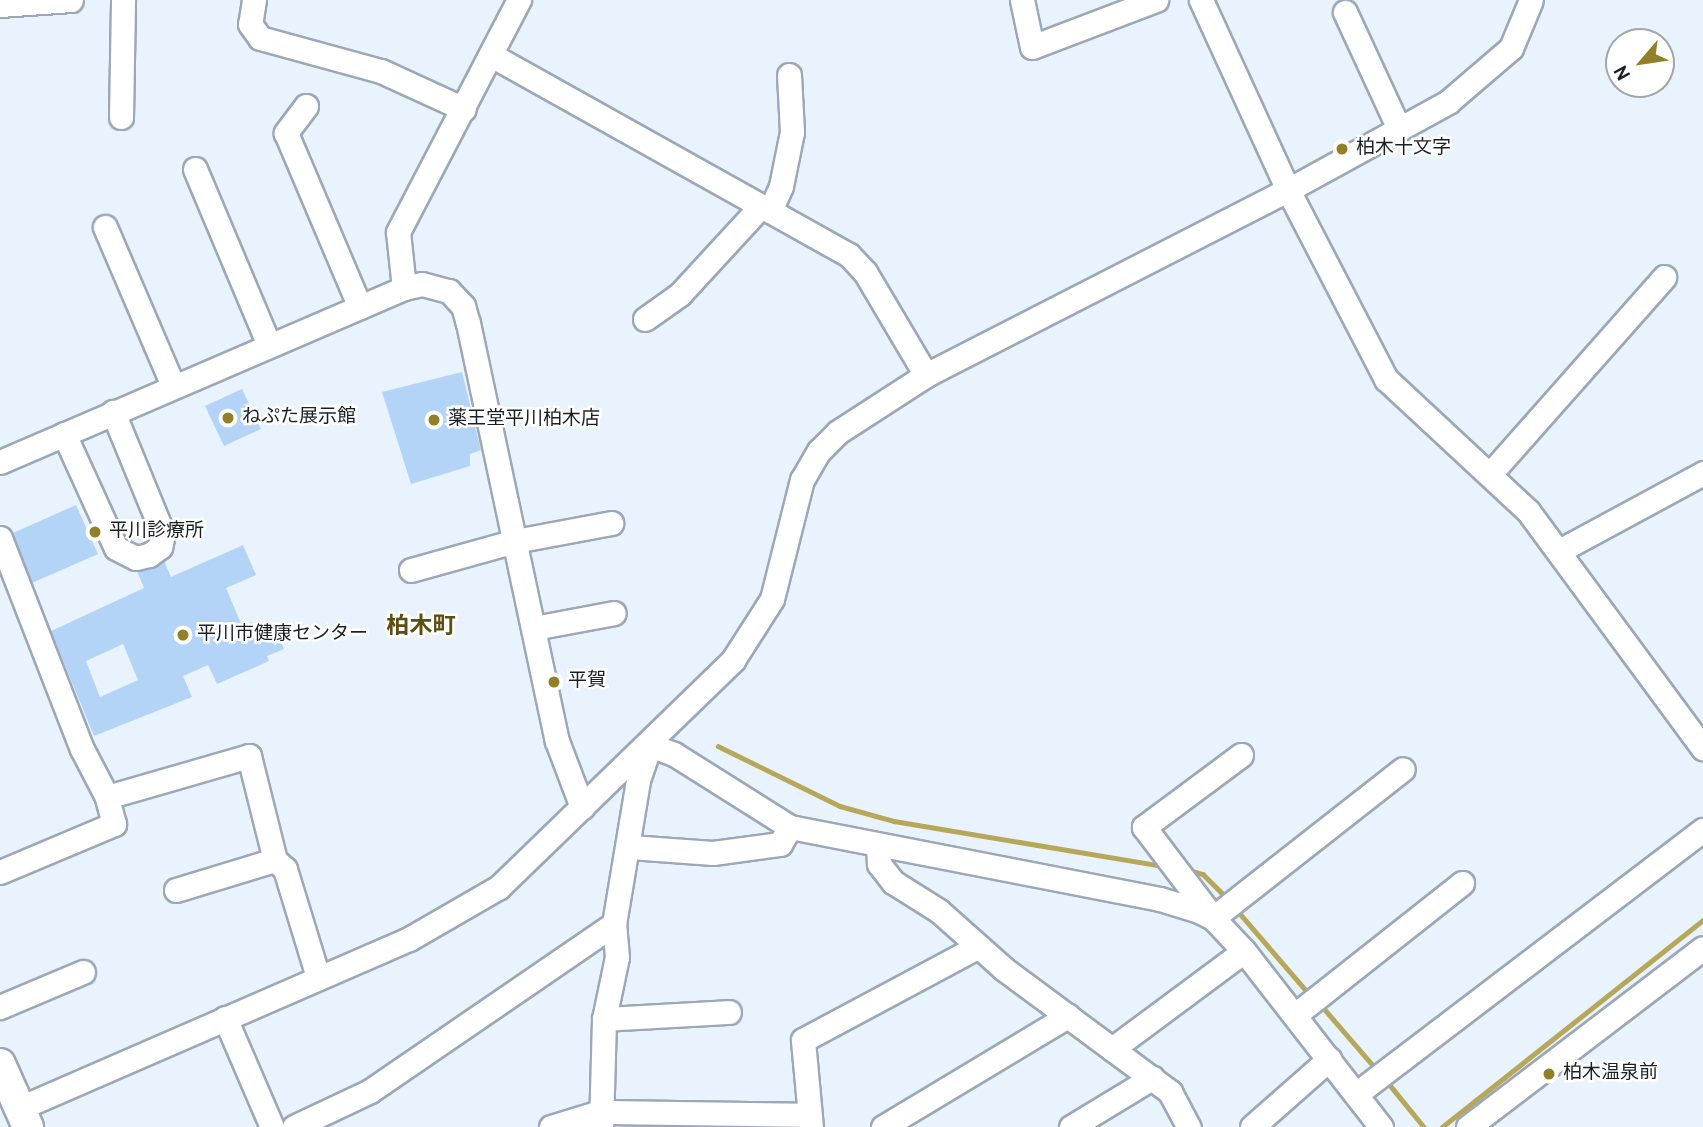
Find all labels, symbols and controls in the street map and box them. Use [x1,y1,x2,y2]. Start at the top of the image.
north arrow [1605,28,1675,98]
text: N [1610,60,1637,84]
place label: 柏木十文字 [1356,138,1451,160]
marker: 柏木十文字 [1334,141,1350,157]
place label: ねぷた展示館 [242,407,356,429]
place label: 薬王堂平川柏木店 [448,409,600,431]
marker: ねぷた展示館 [220,410,236,426]
marker: 薬王堂平川柏木店 [426,412,442,428]
place label: 平川診療所 [109,521,204,543]
marker: 平川診療所 [87,524,103,540]
district label: 柏木町 [387,614,455,642]
place label: 平川市健康センター [197,624,368,646]
marker: 平川市健康センター [175,627,191,643]
place label: 平賀 [568,671,606,693]
marker: 平賀 [546,674,562,690]
place label: 柏木温泉前 [1563,1063,1658,1085]
marker: 柏木温泉前 [1541,1066,1557,1082]

